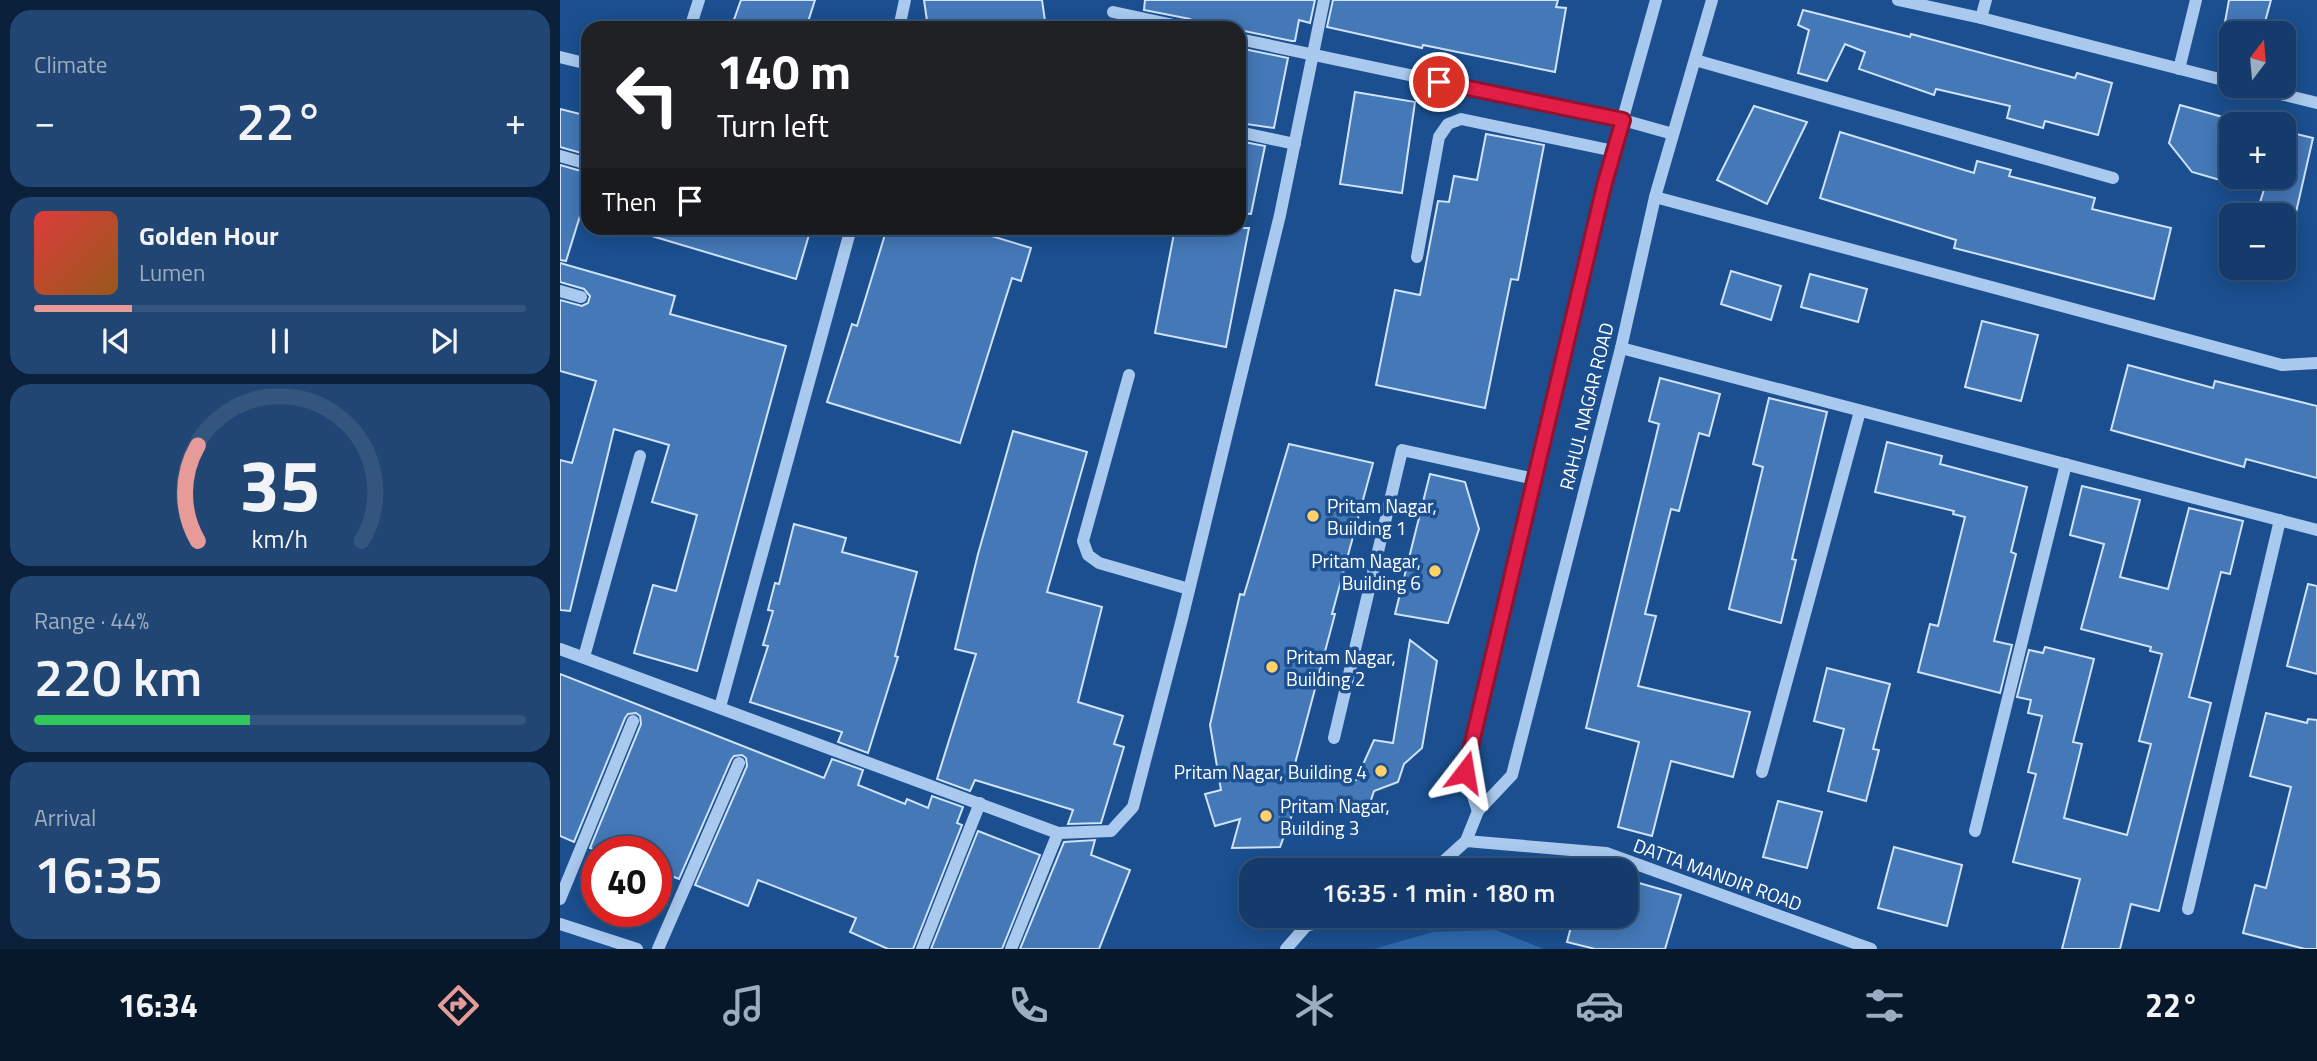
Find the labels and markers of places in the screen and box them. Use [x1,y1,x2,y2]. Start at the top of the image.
pin [1409,52,1469,112]
place label: Pritam Nagar, Building 1 [1327,491,1437,542]
marker: Pritam Nagar, Building 1 [1305,508,1321,524]
place label: Pritam Nagar, Building 6 [1311,546,1421,597]
marker: Pritam Nagar, Building 6 [1427,563,1443,579]
place label: Pritam Nagar, Building 2 [1286,642,1396,693]
marker: Pritam Nagar, Building 2 [1264,659,1280,675]
place label: Pritam Nagar, Building 4 [1174,757,1367,786]
marker: Pritam Nagar, Building 4 [1373,763,1389,779]
place label: Pritam Nagar, Building 3 [1280,791,1390,842]
marker: Pritam Nagar, Building 3 [1258,808,1274,824]

